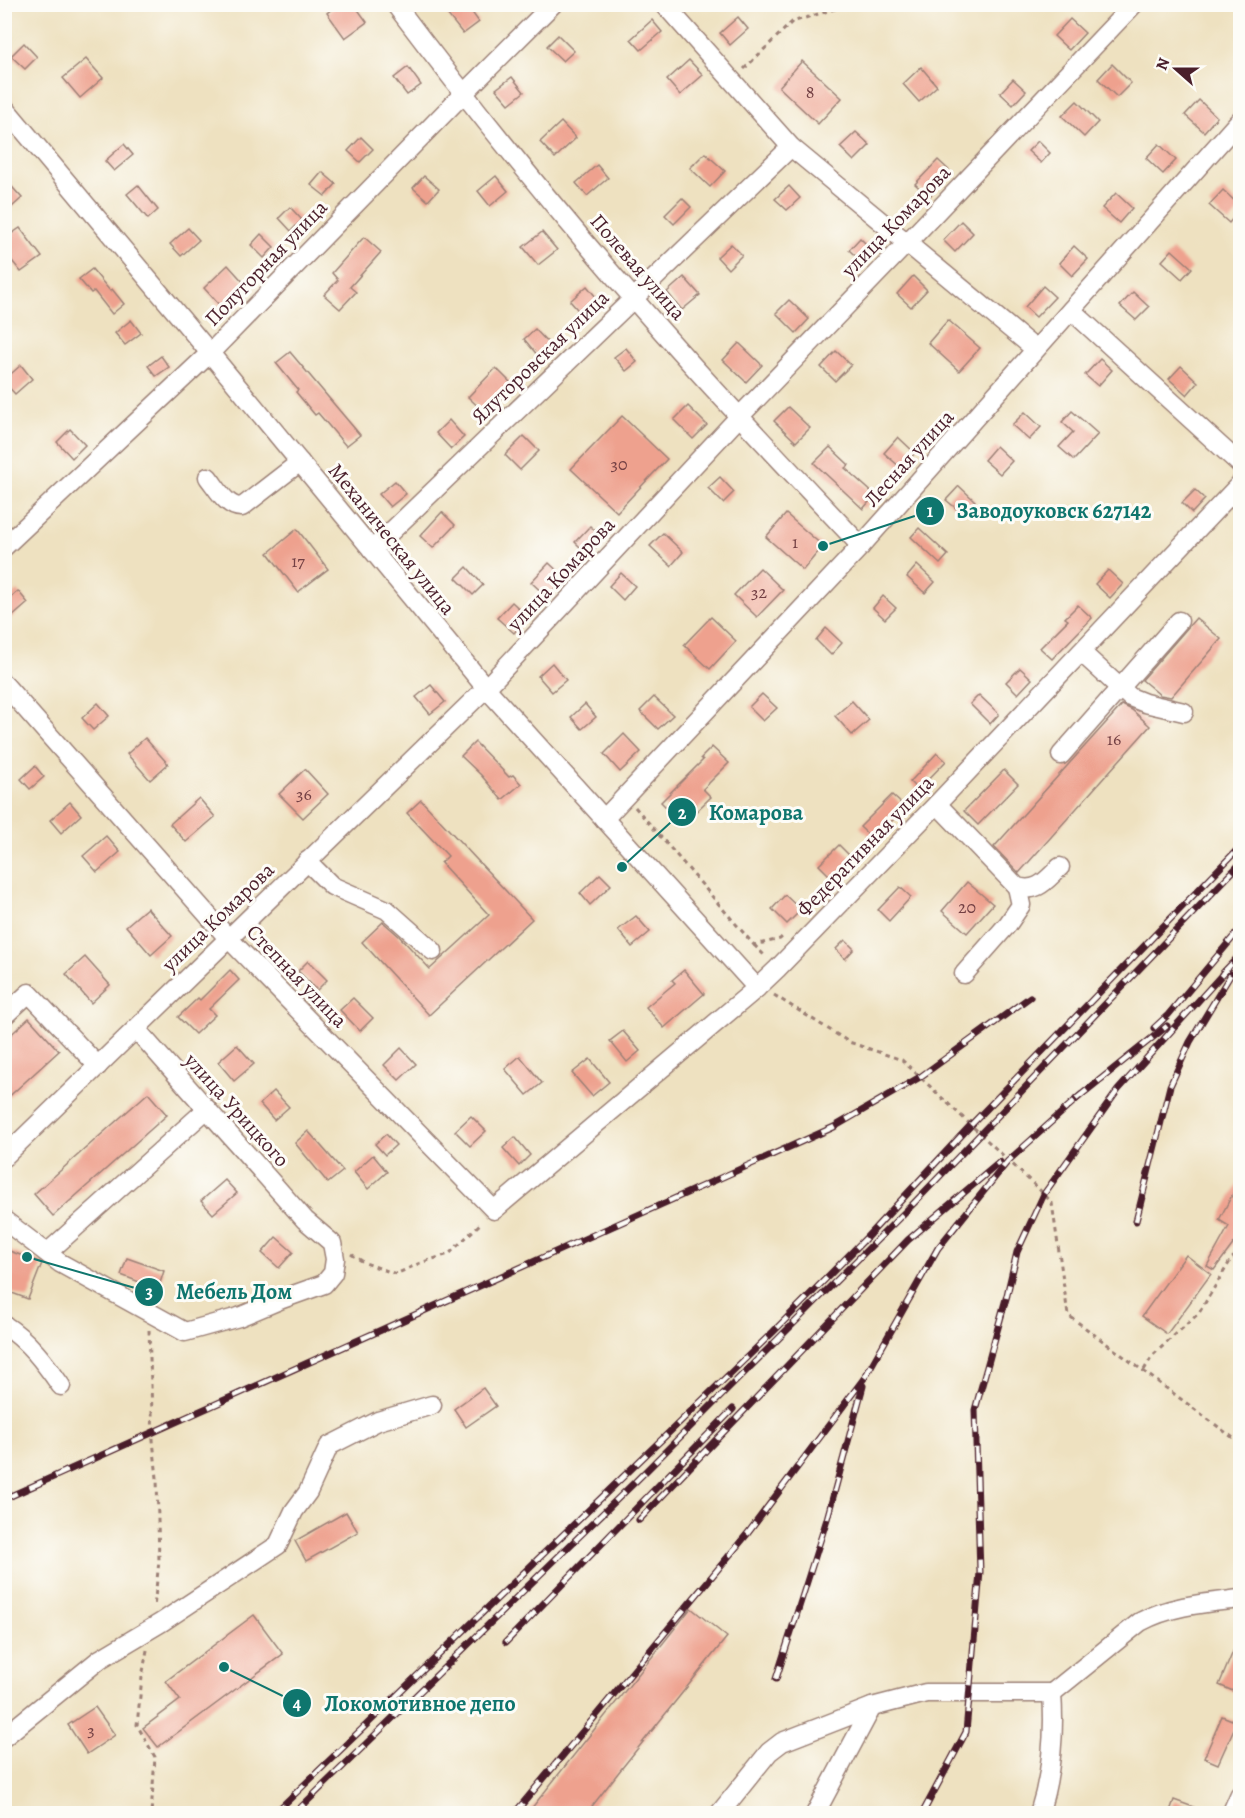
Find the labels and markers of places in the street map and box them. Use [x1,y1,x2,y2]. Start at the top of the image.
callout: Заводоуковск 627142 [915,491,1164,531]
callout: Комарова [667,792,815,832]
callout: Мебель Дом [134,1272,304,1312]
callout: Локомотивное депо [282,1683,527,1723]

